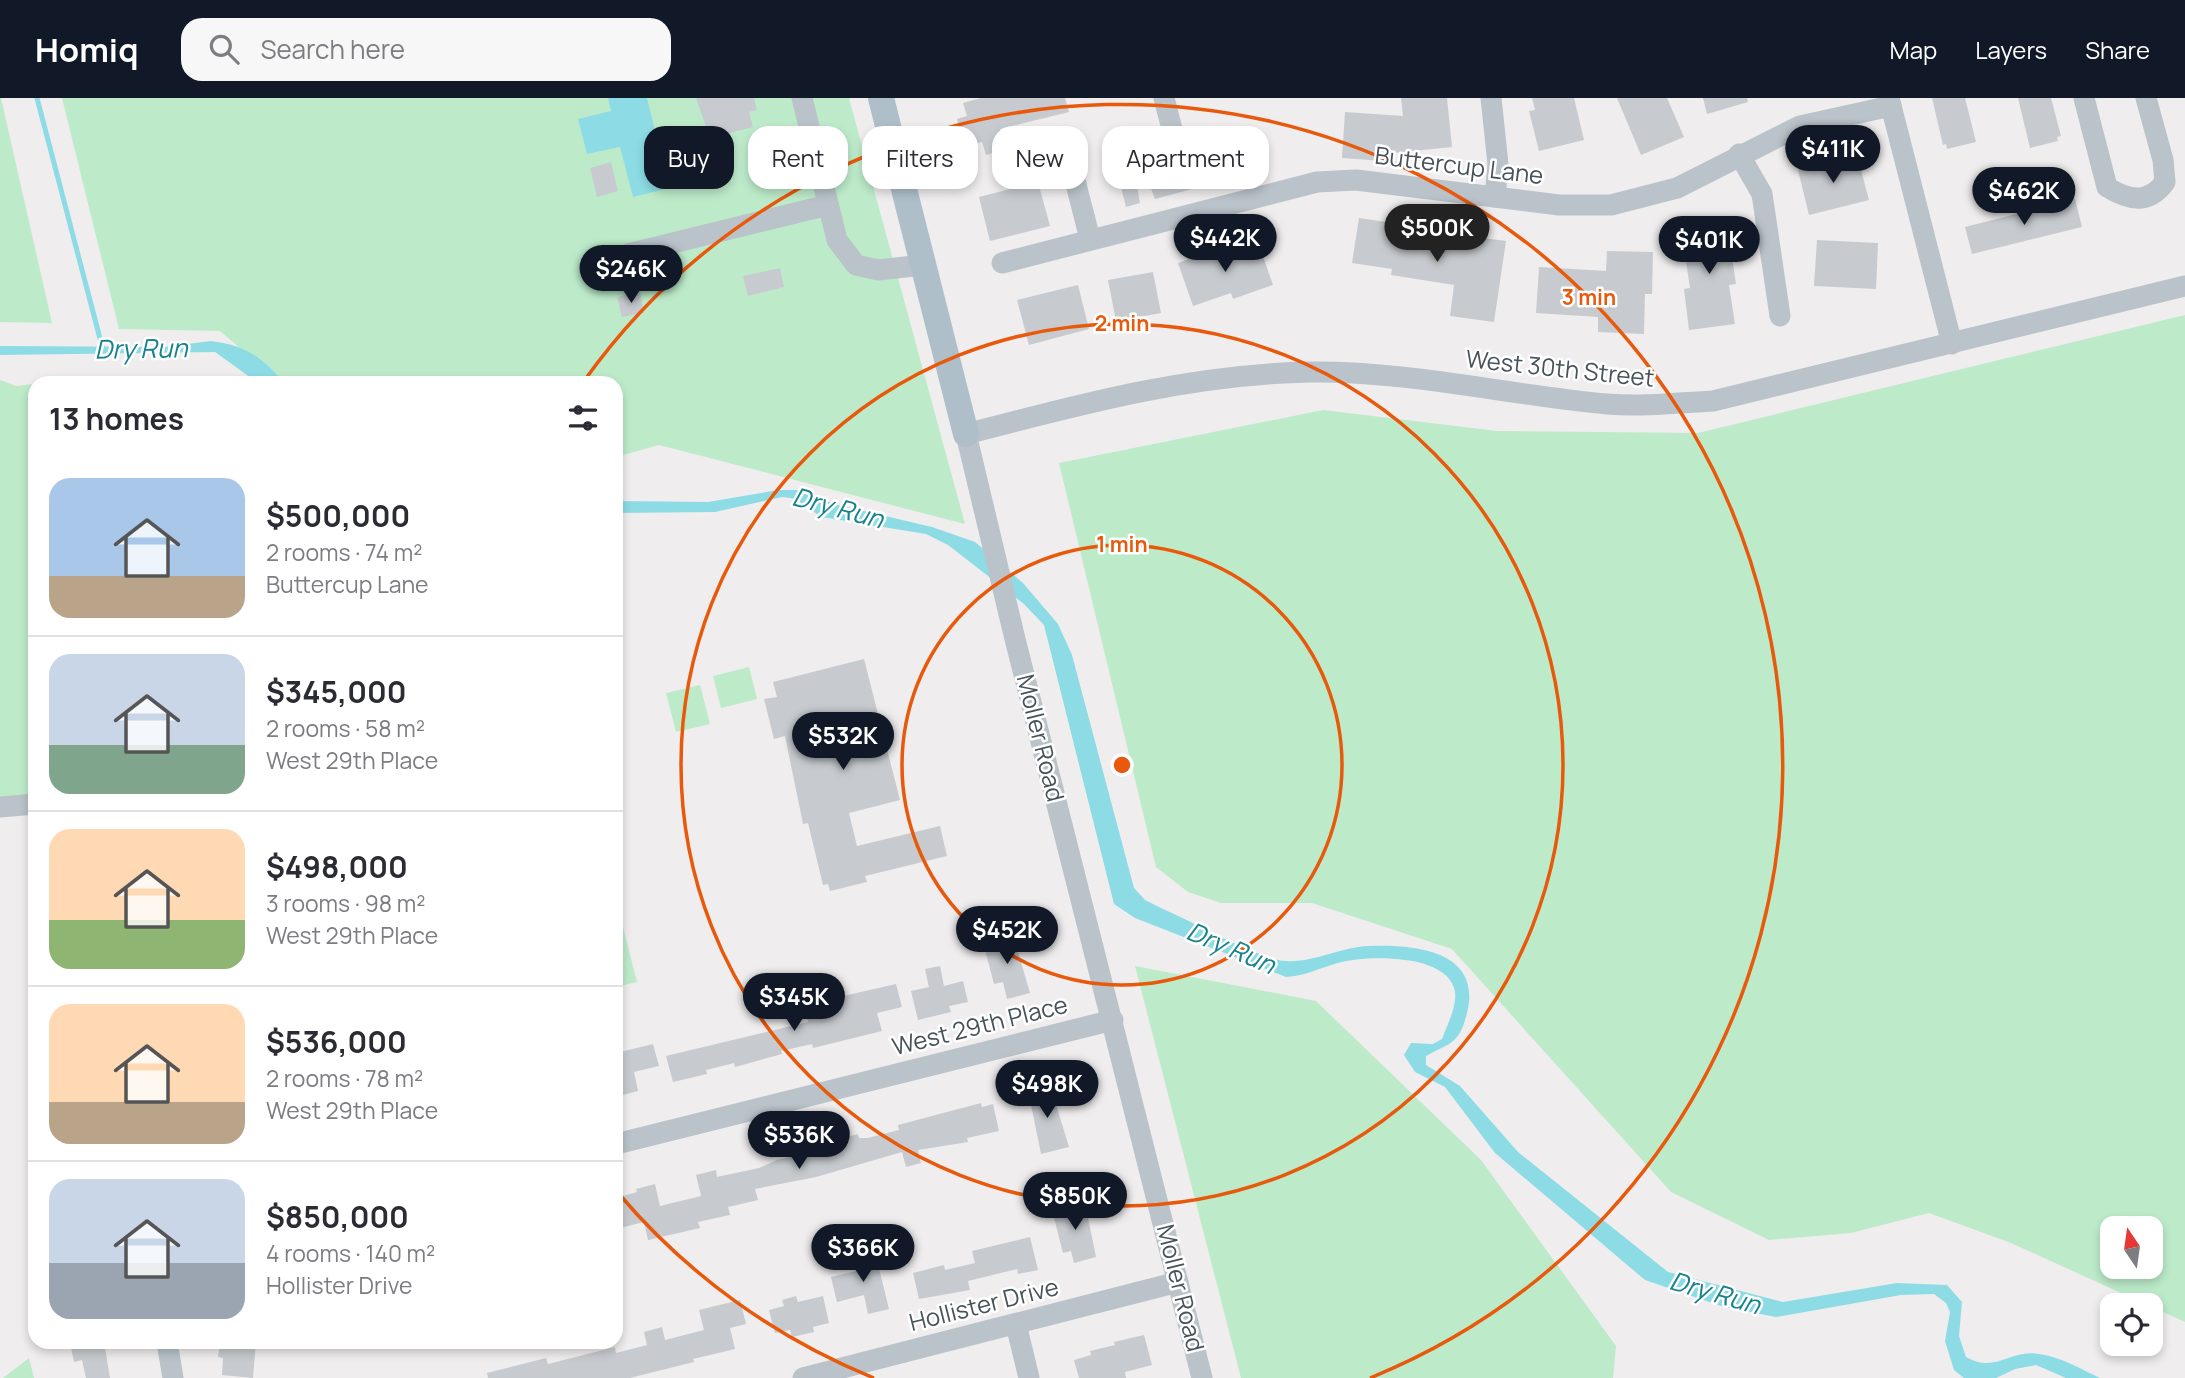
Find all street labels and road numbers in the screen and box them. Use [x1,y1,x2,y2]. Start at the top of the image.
street label: Buttercup Lane [1373,138,1545,191]
street label: West 30th Street [1464,341,1656,394]
street label: Moller Road [1010,671,1073,805]
street label: West 29th Place [888,987,1071,1062]
street label: Moller Road [1150,1221,1213,1355]
street label: Hollister Drive [906,1269,1062,1338]

